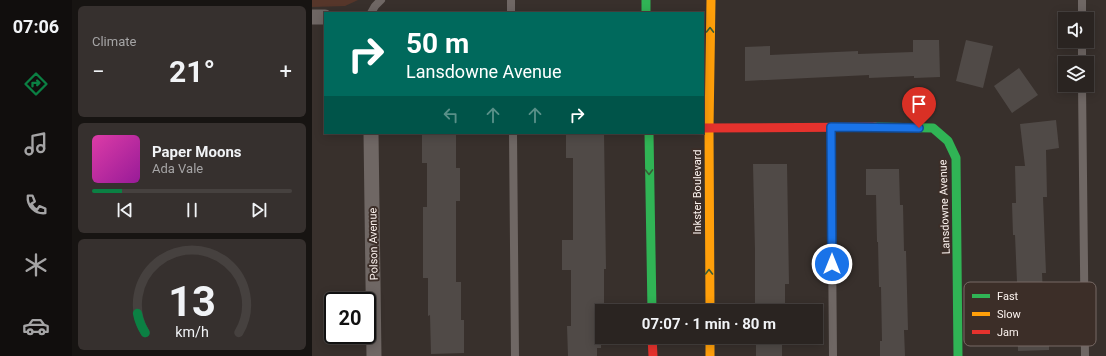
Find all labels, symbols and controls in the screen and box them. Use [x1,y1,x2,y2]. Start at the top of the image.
map controls [1058,12,1094,92]
button: sound [1058,12,1094,48]
text: 07:06 [13,16,59,37]
text: 50 m [406,27,469,60]
one-way arrow [706,27,714,33]
icon: right [340,28,392,80]
text: Climate [92,34,136,49]
text: 21° [169,54,215,89]
button: layers [1058,56,1094,92]
text: − [92,59,105,84]
text: + [280,59,292,84]
text: Lansdowne Avenue [406,61,561,82]
icon: directions [22,70,50,98]
pin [902,87,936,128]
icon: arrive [908,93,930,115]
icon: left [440,104,462,126]
icon: ahead [482,104,504,126]
icon: ahead [524,104,546,126]
icon: right [566,104,588,126]
icon: music [22,130,50,158]
text: Paper Moons [152,143,242,161]
street label: Inkster Boulevard [691,150,704,234]
street label: Lansdowne Avenue [936,159,953,255]
text: Ada Vale [152,161,203,176]
one-way arrow [645,169,653,175]
icon: phone [22,191,50,219]
icon: previous [114,199,136,221]
icon: pause [181,199,203,221]
icon: next [248,199,270,221]
street label: Polson Avenue [366,207,381,280]
position arrow [811,243,853,285]
icon: climate [22,251,50,279]
one-way arrow [705,269,714,275]
text: 13 [168,276,216,325]
legend [964,282,1096,346]
text: Fast [997,290,1019,303]
speed limit sign: 20 [324,292,376,344]
text: Slow [997,308,1021,321]
icon: car [22,312,50,340]
text: 07:07 · 1 min · 80 m [642,315,776,333]
text: km/h [175,323,209,339]
text: Jam [997,326,1019,339]

